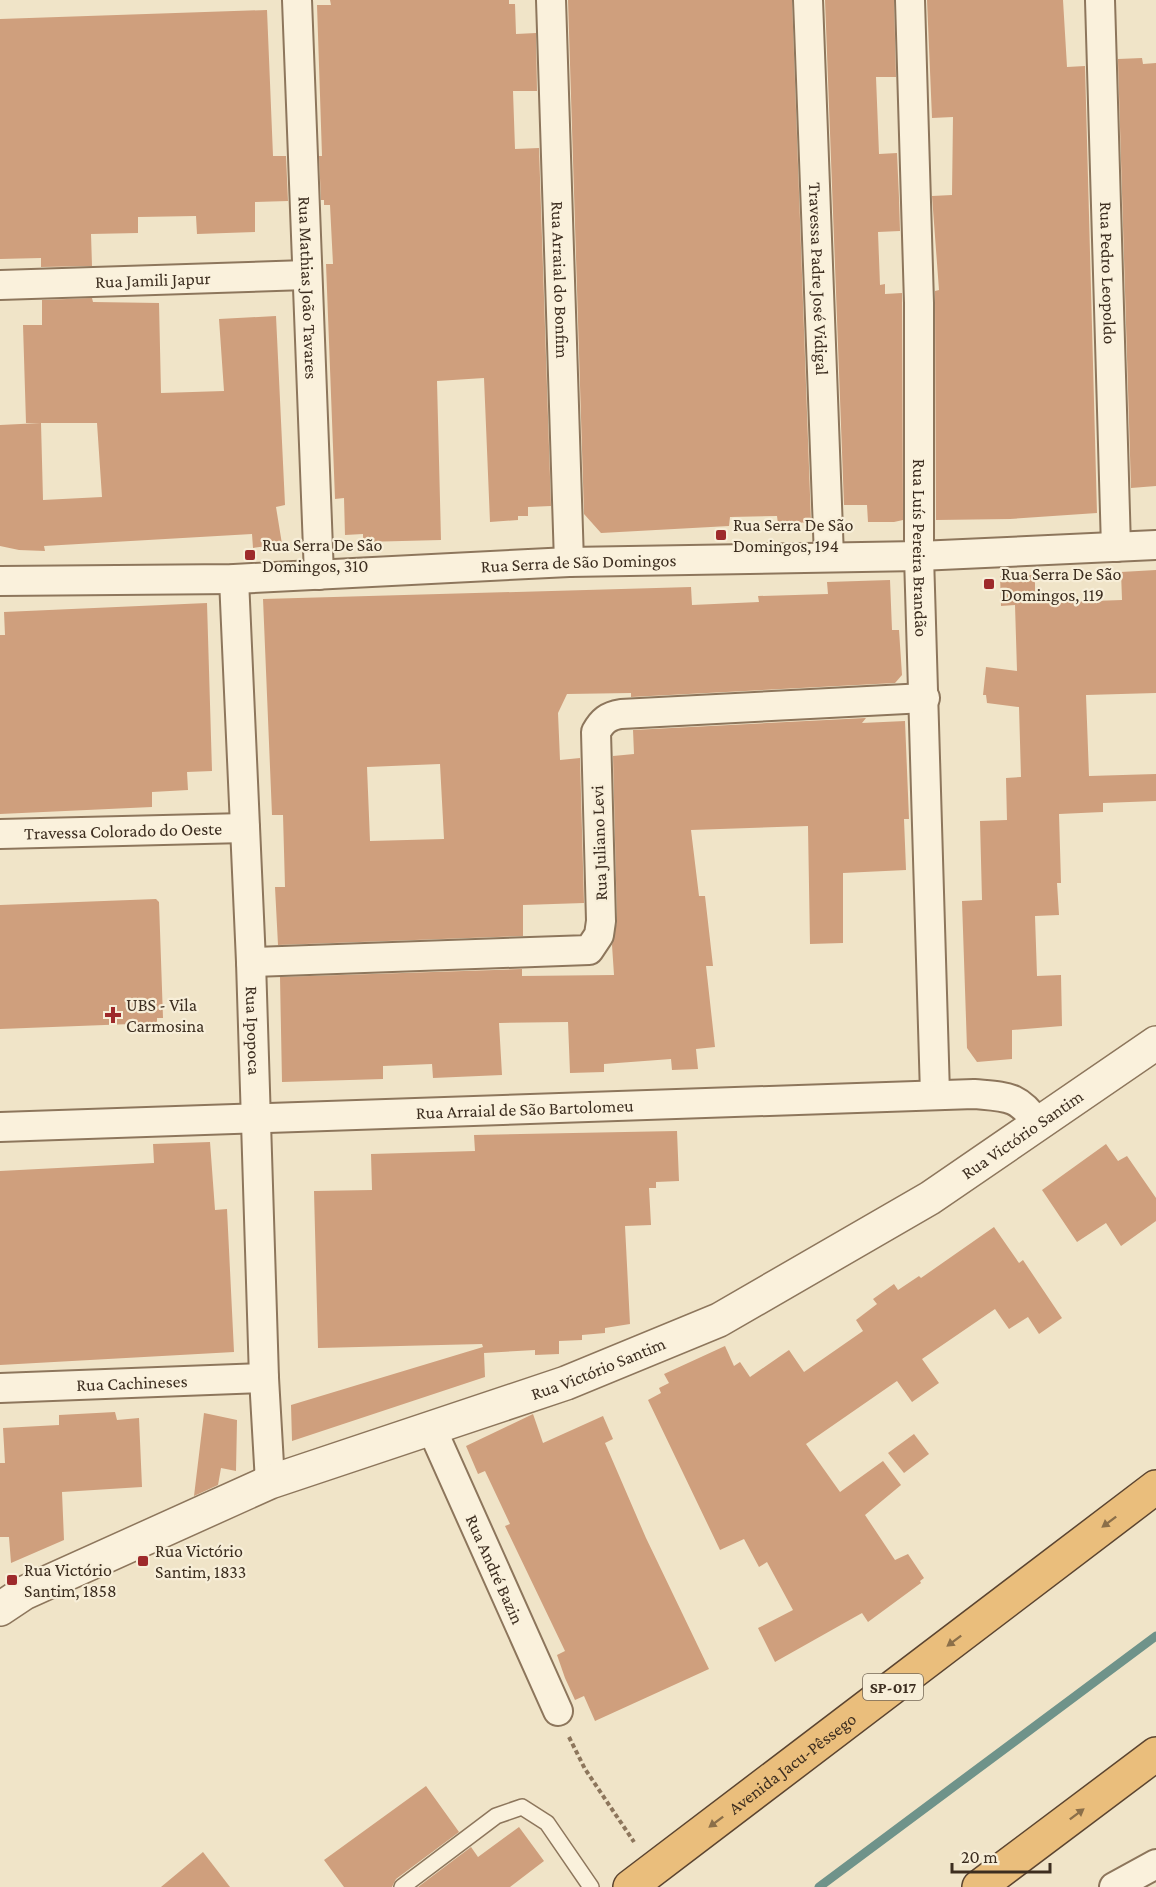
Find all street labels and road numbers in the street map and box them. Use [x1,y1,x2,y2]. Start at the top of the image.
street label: Travessa Padre José Vidigal [805,182,832,376]
street label: Rua Mathias João Tavares [295,196,322,380]
street label: Rua Arraial do Bonfim [547,201,572,359]
street label: Rua Pedro Leopoldo [1096,201,1120,345]
street label: Rua Jamili Japur [95,268,212,292]
street label: Rua Luís Pereira Brandão [909,459,931,637]
street label: Rua Serra de São Domingos [480,550,677,576]
street label: Rua Juliano Levi [587,785,611,901]
street label: Travessa Colorado do Oeste [24,819,222,843]
street label: Rua Ipopoca [242,986,265,1075]
street label: Rua Victório Santim [958,1086,1087,1183]
street label: Rua Arraial de São Bartolomeu [415,1096,634,1123]
street label: Rua Victório Santim [528,1333,669,1404]
street label: Rua Cachineses [76,1371,188,1395]
street label: Rua André Bazin [461,1511,528,1628]
road number: SP-017 [863,1674,923,1700]
street label: Avenida Jacu-Pêssego [725,1709,860,1818]

